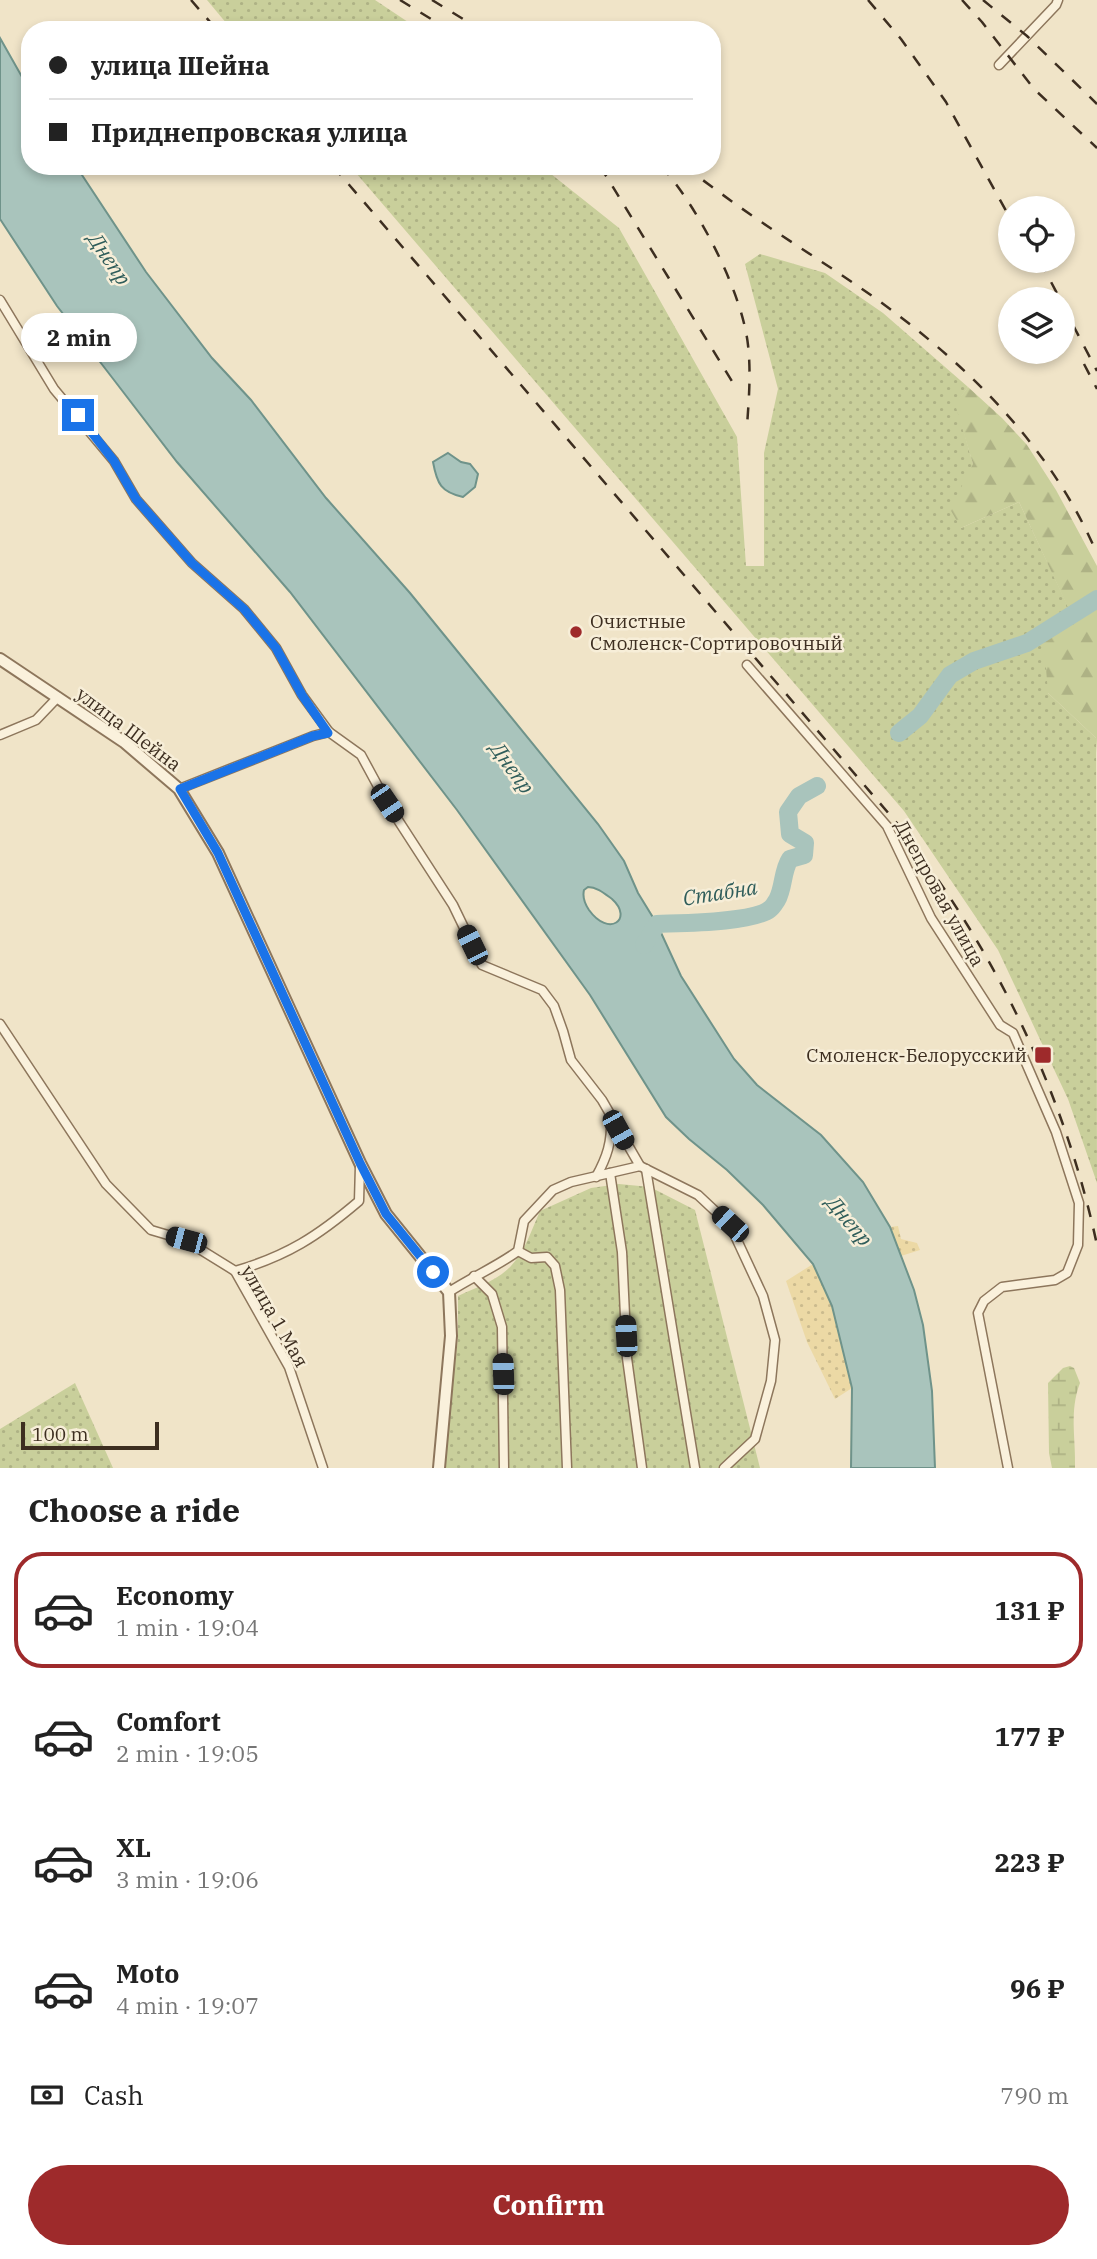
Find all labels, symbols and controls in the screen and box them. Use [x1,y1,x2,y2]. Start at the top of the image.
text: улица Шейна [91,48,270,82]
text: Приднепровская улица [91,115,408,149]
map controls [998,196,1075,364]
button: locate [998,196,1075,273]
water label: Днепр [81,225,138,290]
button: layers [998,287,1075,364]
callout: 2 min [20,314,136,362]
text: 2 min [47,322,111,352]
route end [62,399,94,431]
place label: Очистные Смоленск-Сортировочный [590,609,843,655]
marker: Очистные Смоленск-Сортировочный [568,624,584,640]
street label: улица Шейна [72,682,186,776]
water label: Днепр [483,734,541,799]
car [367,780,408,826]
street label: Днепровая улица [890,816,990,970]
water label: Стабна [680,872,760,912]
car [454,922,491,968]
place label: Смоленск-Белорусский [806,1043,1027,1067]
marker: Смоленск-Белорусский [1033,1045,1053,1065]
car [599,1107,638,1153]
water label: Днепр [819,1188,879,1252]
car [708,1202,753,1246]
car [163,1224,210,1256]
route start [417,1256,449,1288]
street label: улица 1 Мая [236,1260,314,1372]
car [615,1314,638,1358]
car [492,1353,515,1395]
scale bar [21,1419,159,1451]
text: 100 m [32,1422,89,1446]
text: Choose a ride [28,1489,240,1531]
text: Economy [116,1578,234,1612]
icon: car [32,1579,95,1642]
text: 131 ₽ [994,1593,1065,1627]
text: 1 min · 19:04 [116,1612,259,1642]
text: Comfort [116,1704,221,1738]
icon: car [32,1705,95,1768]
text: 177 ₽ [994,1719,1065,1753]
text: 2 min · 19:05 [116,1738,259,1768]
text: XL [116,1830,151,1864]
icon: car [32,1831,95,1894]
text: 223 ₽ [994,1845,1065,1879]
text: 3 min · 19:06 [116,1864,259,1894]
text: Moto [116,1956,179,1990]
icon: car [32,1957,95,2020]
text: 96 ₽ [1010,1971,1065,2005]
text: 4 min · 19:07 [116,1990,259,2020]
icon: cash [28,2076,66,2114]
text: Cash [84,2078,144,2112]
text: 790 m [1000,2080,1069,2110]
button: Confirm [28,2165,1069,2245]

